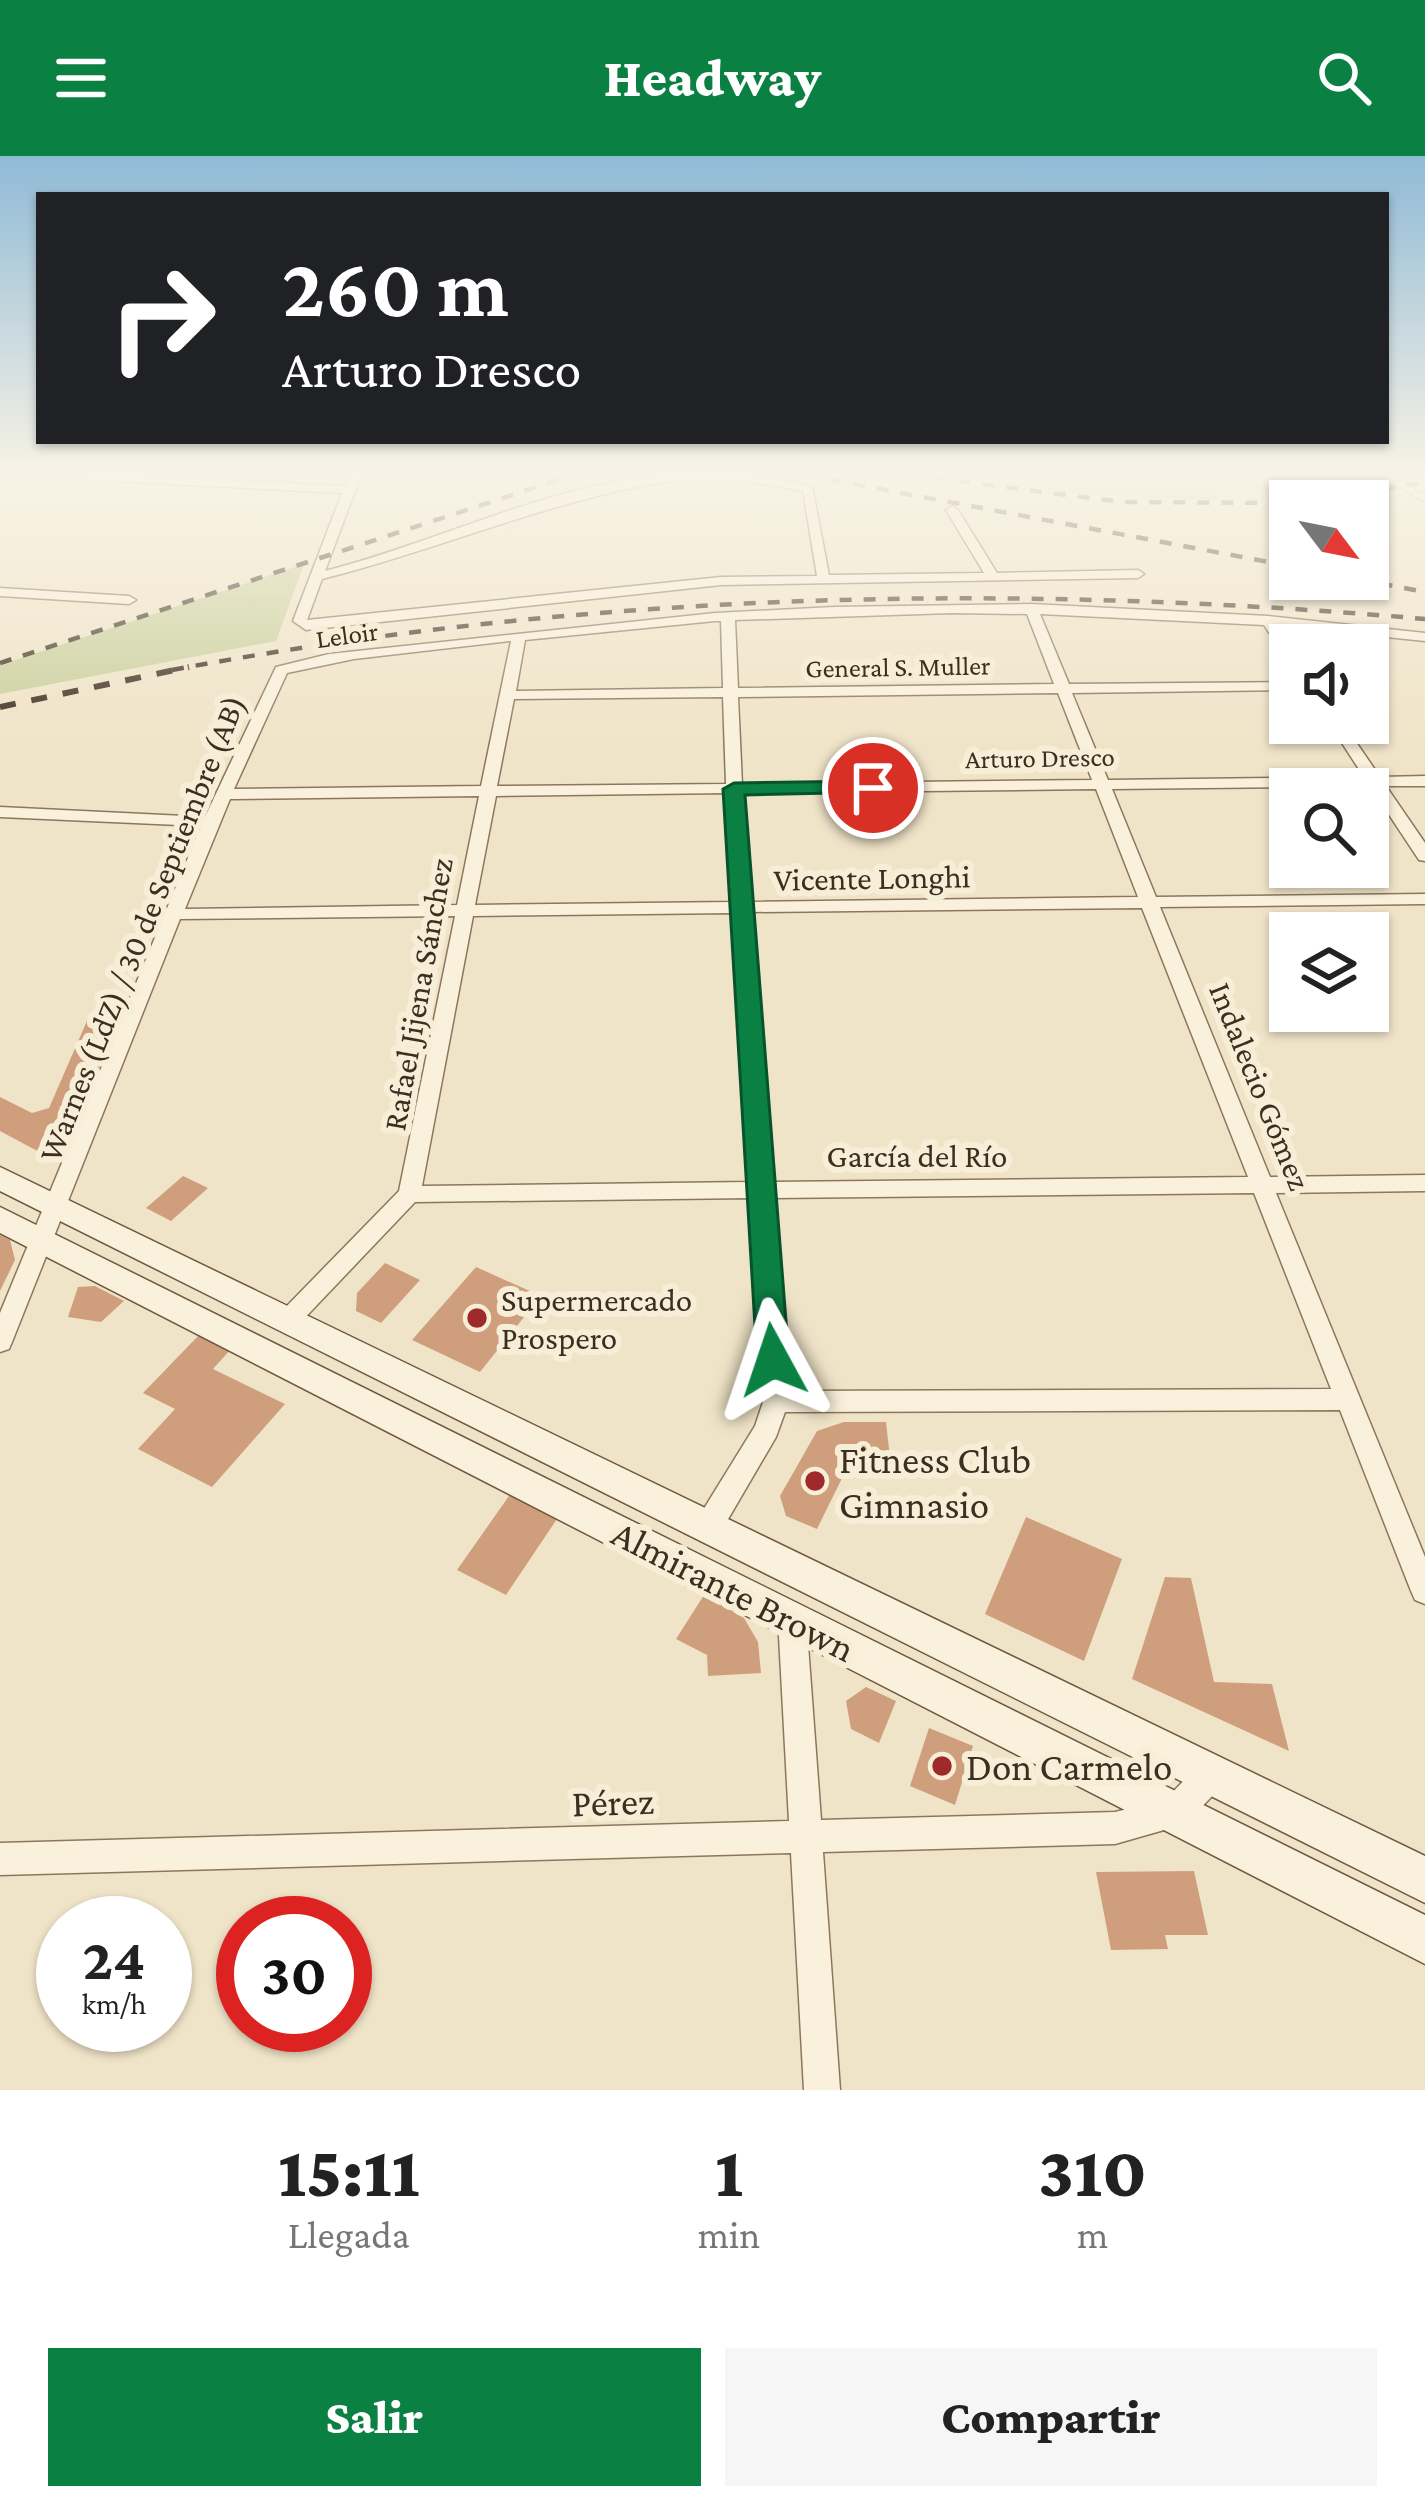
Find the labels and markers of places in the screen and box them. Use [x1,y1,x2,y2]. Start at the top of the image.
pin [822,737,924,839]
place label: Supermercado Prospero [501,1281,692,1356]
marker: Supermercado Prospero [464,1305,490,1331]
place label: Fitness Club Gimnasio [839,1438,1031,1526]
marker: Fitness Club Gimnasio [802,1468,828,1494]
place label: Don Carmelo [966,1745,1172,1788]
marker: Don Carmelo [929,1753,955,1779]

